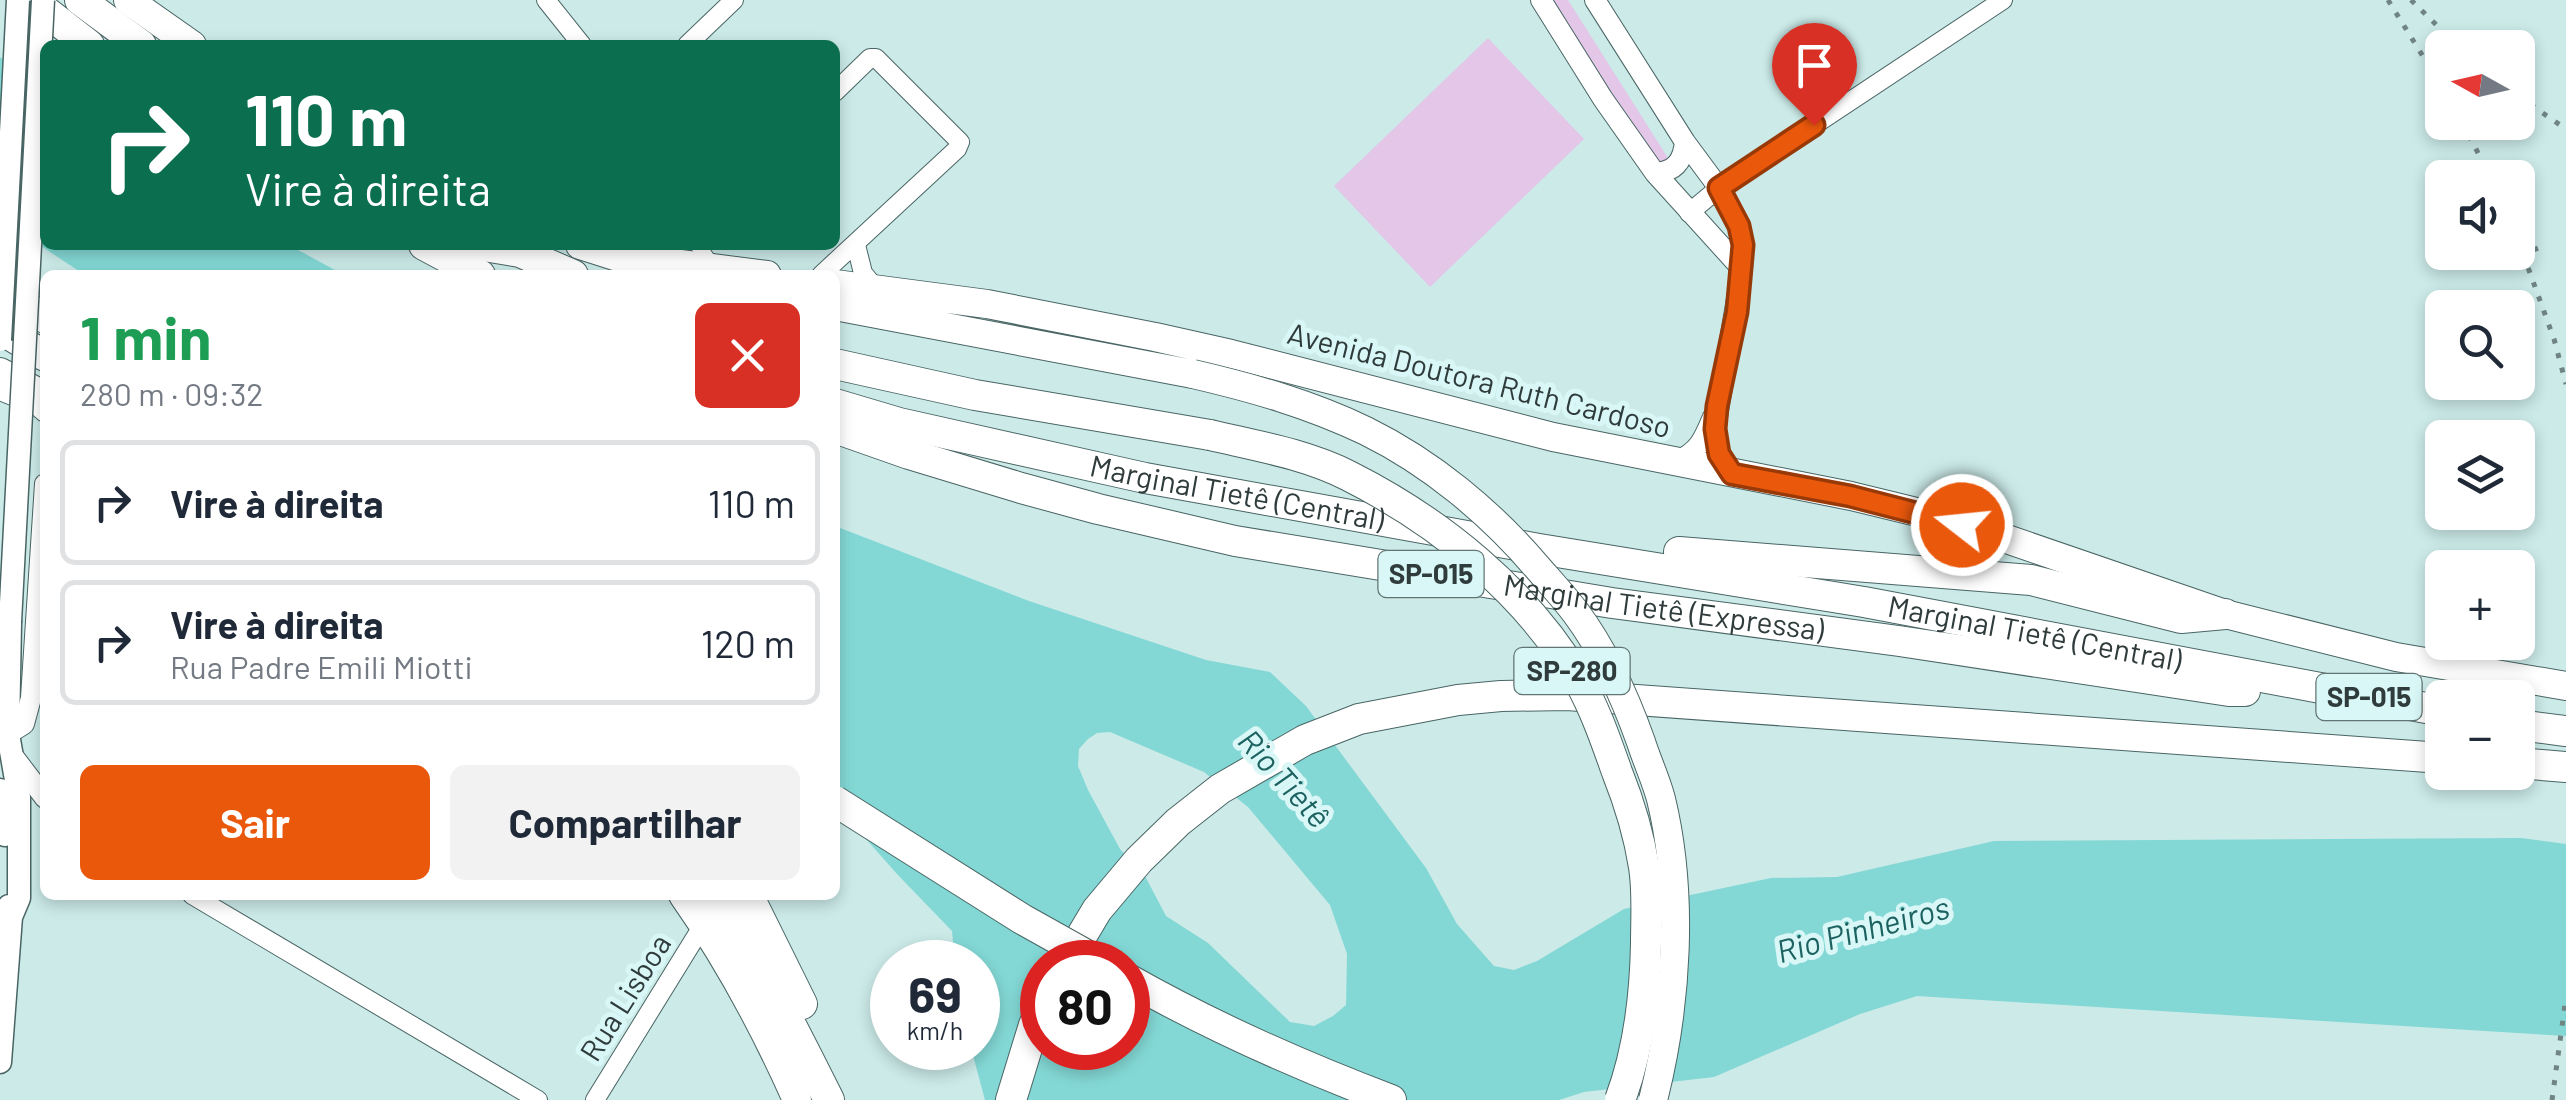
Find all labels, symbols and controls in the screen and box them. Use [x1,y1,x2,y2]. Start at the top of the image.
pin [1772,23,1857,126]
north arrow [2425,30,2535,140]
map controls [2425,30,2535,790]
icon: arrive [1787,38,1842,93]
text: 110 m [245,76,407,160]
icon: right [80,80,210,210]
button: sound [2425,160,2535,270]
text: Vire à direita [245,161,491,215]
button: search [2425,290,2535,400]
text: 1 min [80,300,211,372]
button: close [695,303,800,408]
street label: Avenida Doutora Ruth Cardoso [1284,314,1675,444]
text: 280 m · 09:32 [80,374,264,412]
button: layers [2425,420,2535,530]
street label: Marginal Tietê (Central) [1087,446,1387,537]
position arrow [1910,473,2014,577]
icon: right [85,475,140,530]
text: Vire à direita [170,480,384,526]
text: 110 m [708,480,795,526]
button: + [2425,550,2535,660]
road number: SP-015 [1378,551,1484,597]
street label: Marginal Tietê (Expressa) [1501,565,1826,647]
street label: Marginal Tietê (Central) [1885,587,2185,678]
text: Vire à direita [170,601,384,647]
icon: right [85,615,140,670]
text: 120 m [701,620,795,666]
text: Rua Padre Emili Miotti [170,647,473,685]
road number: SP-280 [1514,648,1630,694]
road number: SP-015 [2316,674,2422,720]
button: − [2425,680,2535,790]
water label: Rio Tietê [1232,721,1339,835]
button: Sair [80,765,430,880]
button: Compartilhar [450,765,800,880]
water label: Rio Pinheiros [1772,887,1953,969]
street label: Rua Lisboa [571,927,677,1067]
speed limit sign: 80 [1020,940,1150,1070]
text: 69 [908,963,962,1023]
text: km/h [907,1015,963,1045]

